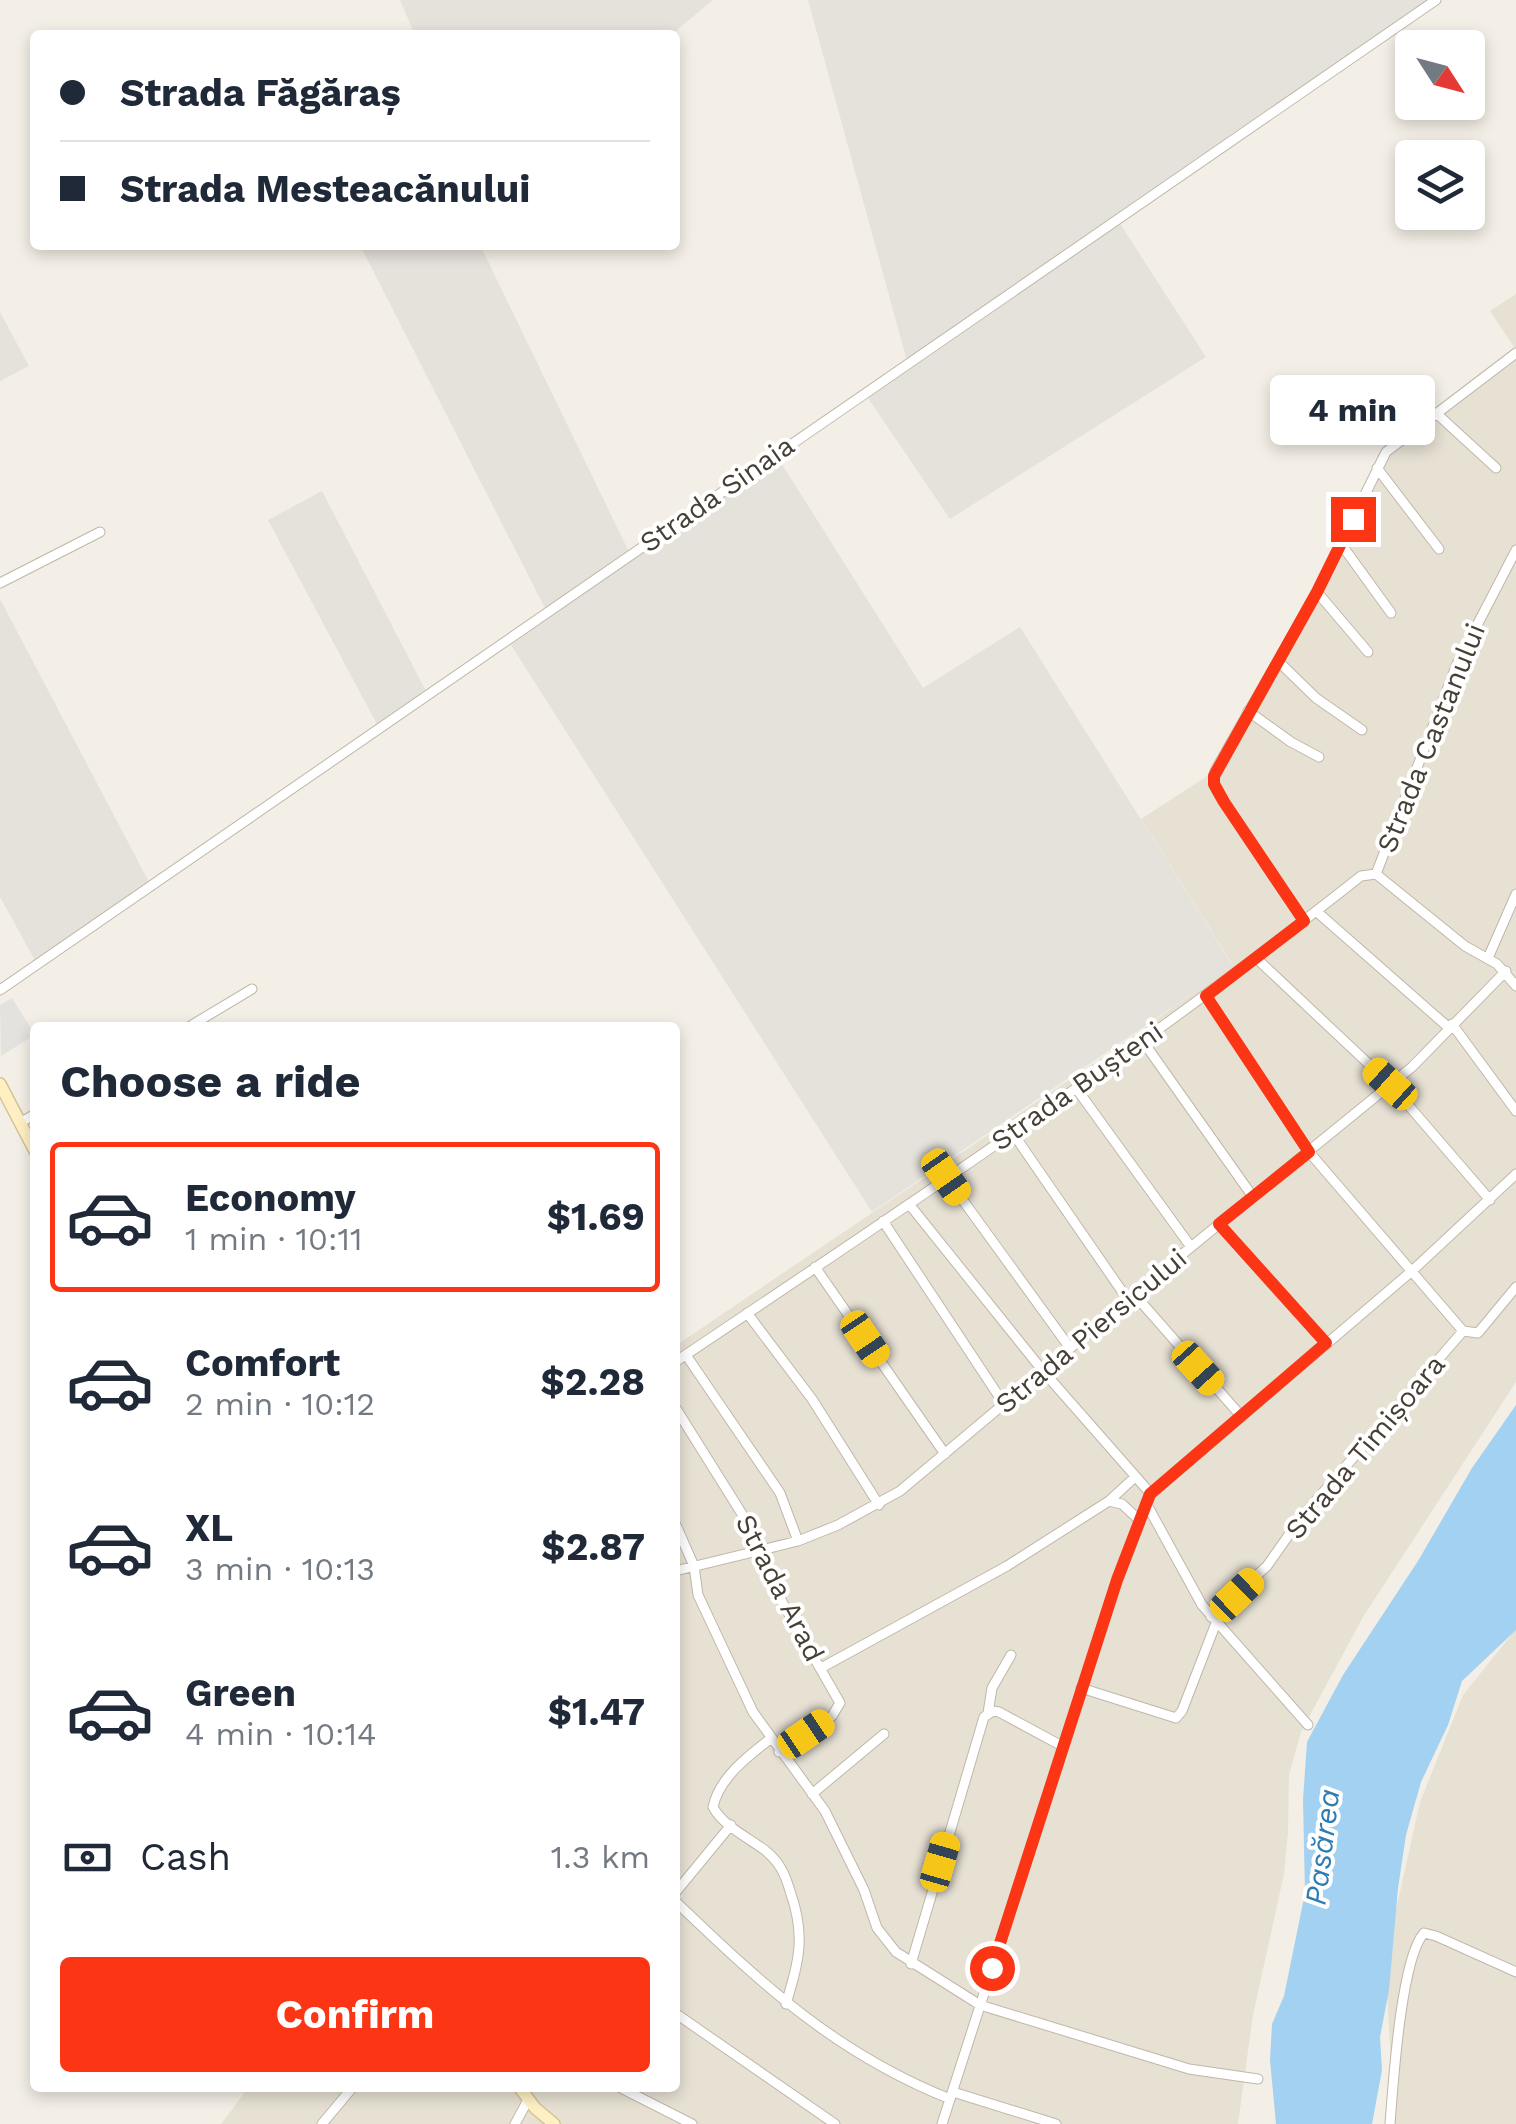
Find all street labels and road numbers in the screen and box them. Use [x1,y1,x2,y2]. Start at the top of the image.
street label: Strada Sinaia [634,429,801,559]
street label: Strada Castanului [1370,619,1492,857]
street label: Strada Bușteni [985,1015,1169,1157]
street label: Strada Piersicului [989,1242,1193,1420]
street label: Strada Timișoara [1278,1348,1452,1546]
street label: Strada Arad [729,1509,831,1667]

